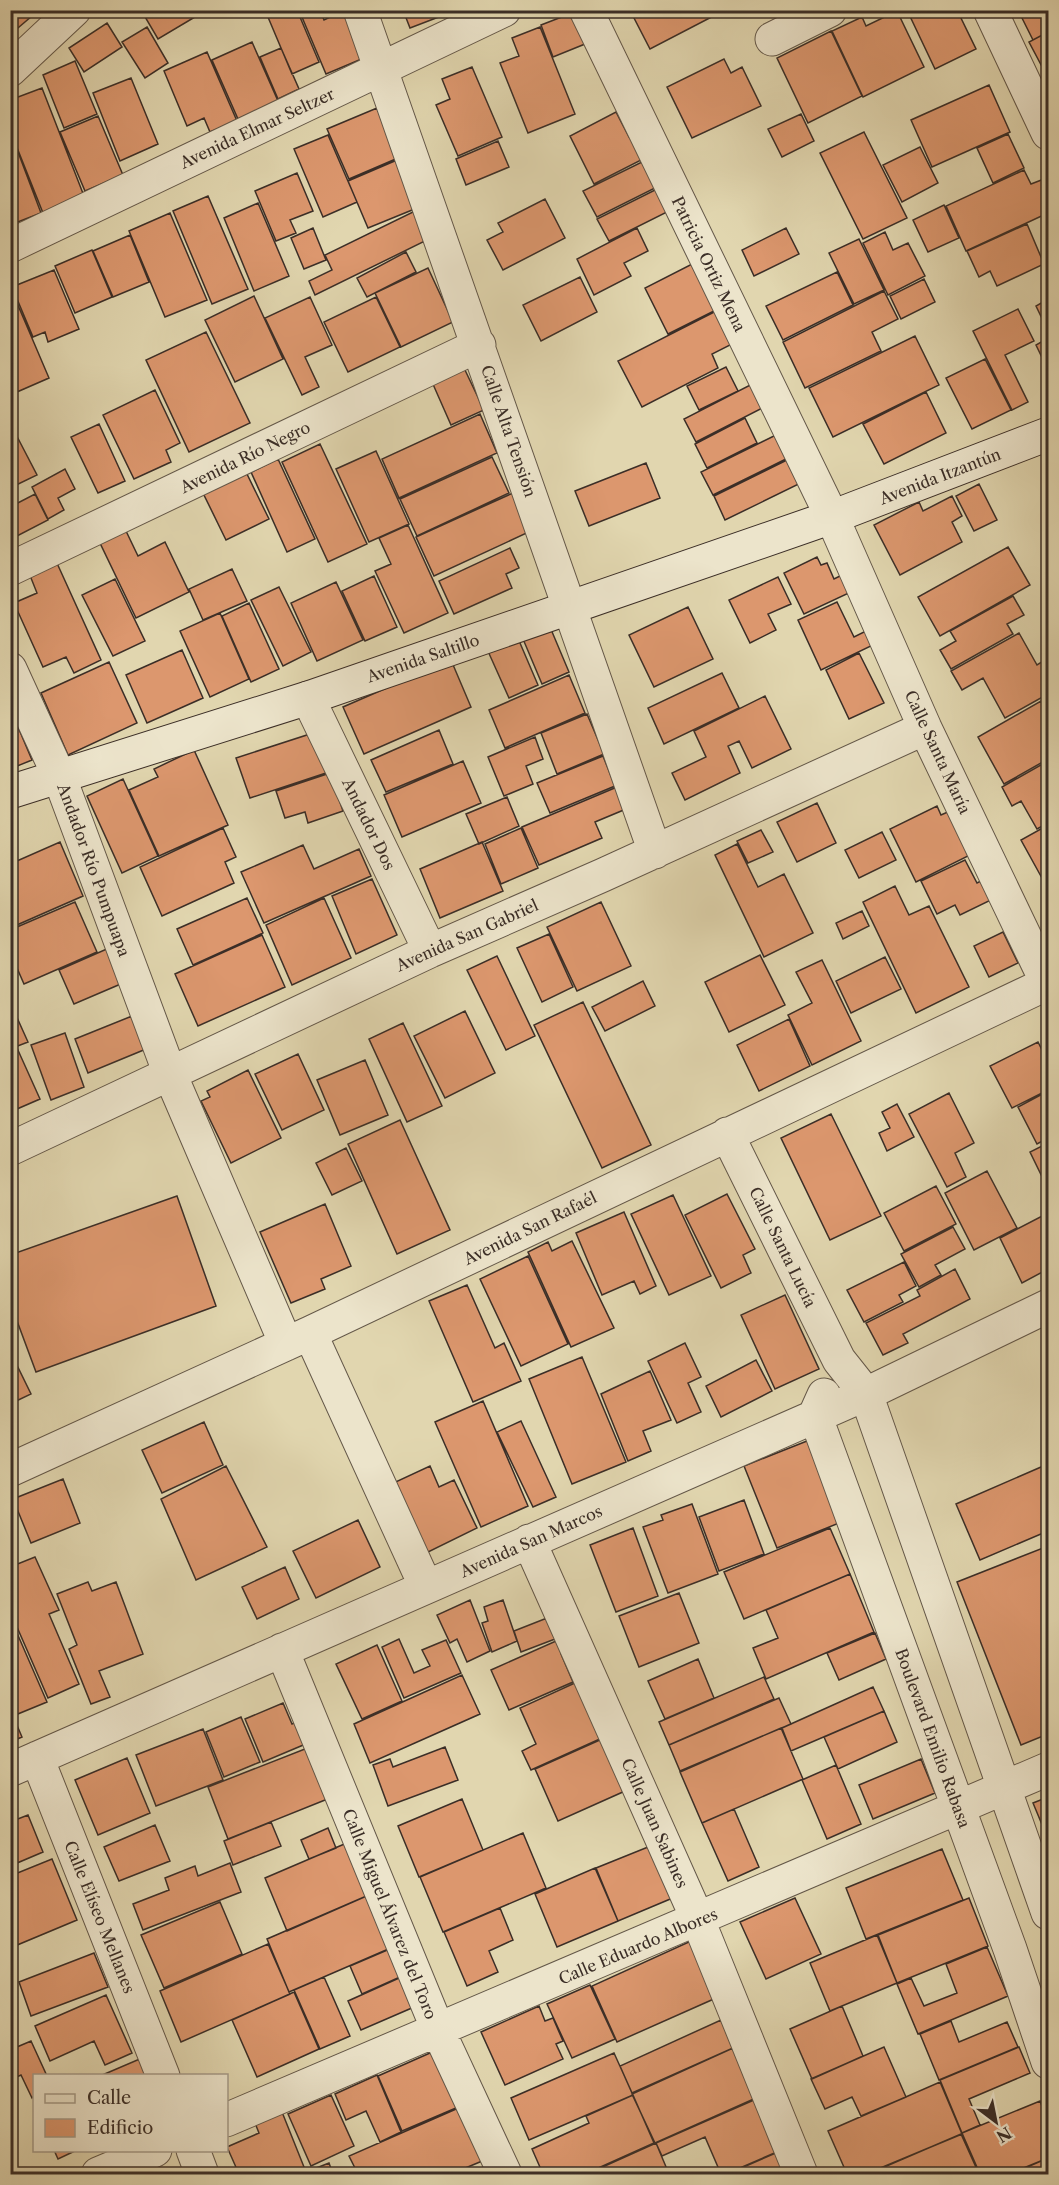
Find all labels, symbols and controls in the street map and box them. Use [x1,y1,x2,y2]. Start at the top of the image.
street label: Avenida Elmar Seltzer [176,83,338,173]
street label: Patricia Ortiz Mena [668,193,751,335]
street label: Calle Alta Tensión [477,362,541,500]
street label: Avenida Río Negro [176,417,314,498]
street label: Avenida Itzantún [875,444,1004,509]
street label: Avenida Saltillo [363,629,482,687]
street label: Calle Santa María [901,687,976,818]
street label: Andador Dos [338,774,400,873]
street label: Andador Río Pumpuapa [53,780,135,960]
street label: Avenida San Gabriel [392,895,542,976]
street label: Calle Santa Lucía [745,1183,821,1311]
street label: Avenida San Rafaél [459,1187,600,1269]
street label: Avenida San Marcos [456,1501,605,1582]
street label: Boulevard Emilio Rabasa [891,1646,975,1831]
street label: Calle Juan Sabines [617,1755,693,1891]
street label: Calle Miguel Álvarez del Toro [339,1806,442,2022]
street label: Calle Elíseo Mellanes [60,1838,140,1996]
street label: Calle Eduardo Albores [555,1903,721,1989]
legend [33,2074,228,2152]
text: Calle [87,2087,131,2109]
north arrow [966,2092,1026,2152]
text: Edificio [87,2117,153,2139]
text: N [993,2123,1015,2147]

